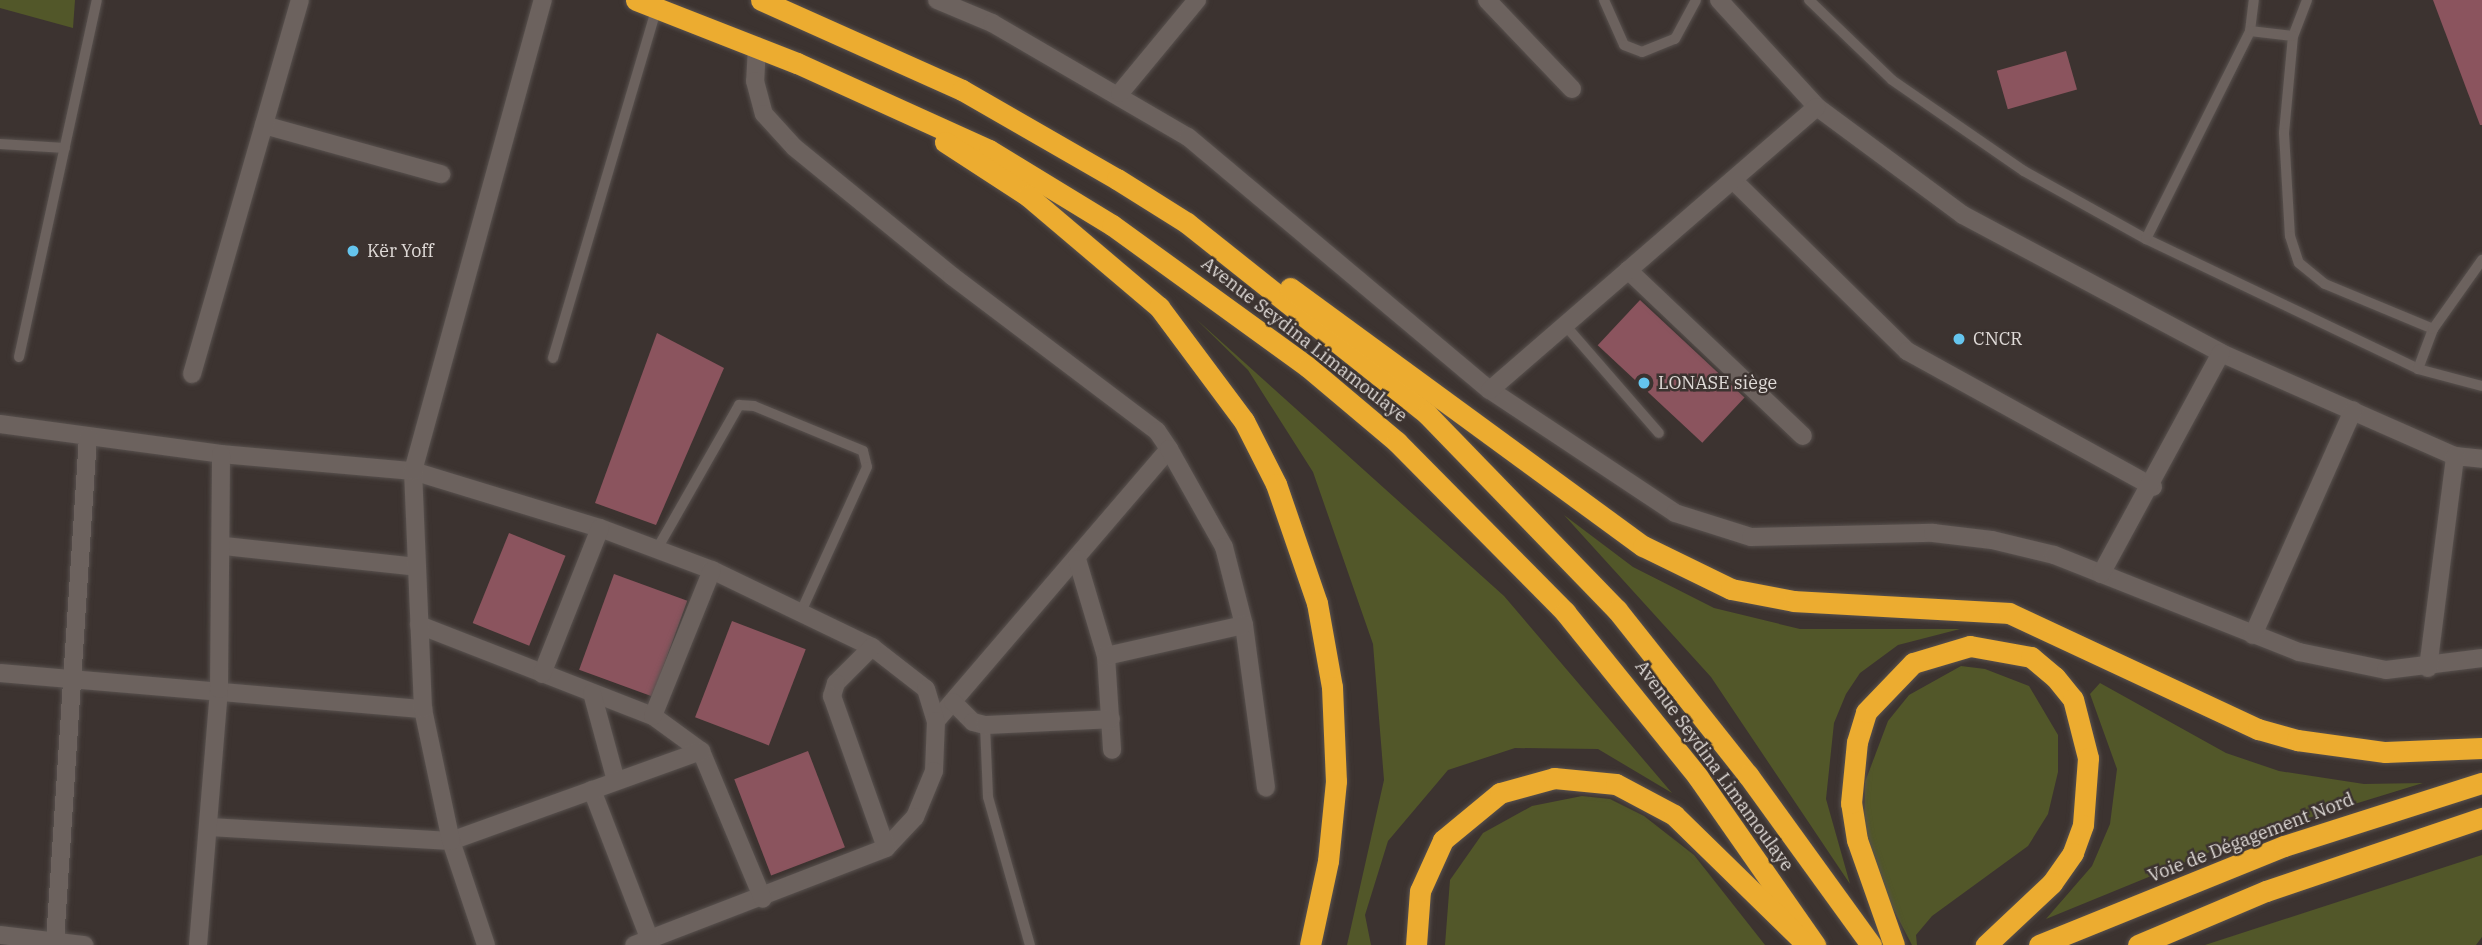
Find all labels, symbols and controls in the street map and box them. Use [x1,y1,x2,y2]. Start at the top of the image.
place label: Kër Yoff [367,240,434,262]
marker: Kër Yoff [345,243,361,259]
street label: Avenue Seydina Limamoulaye [1197,253,1411,427]
place label: CNCR [1973,328,2022,350]
marker: CNCR [1951,331,1967,347]
place label: LONASE siège [1658,372,1777,394]
marker: LONASE siège [1636,375,1652,391]
street label: Avenue Seydina Limamoulaye [1630,656,1798,876]
street label: Voie de Dégagement Nord [2145,789,2357,887]

